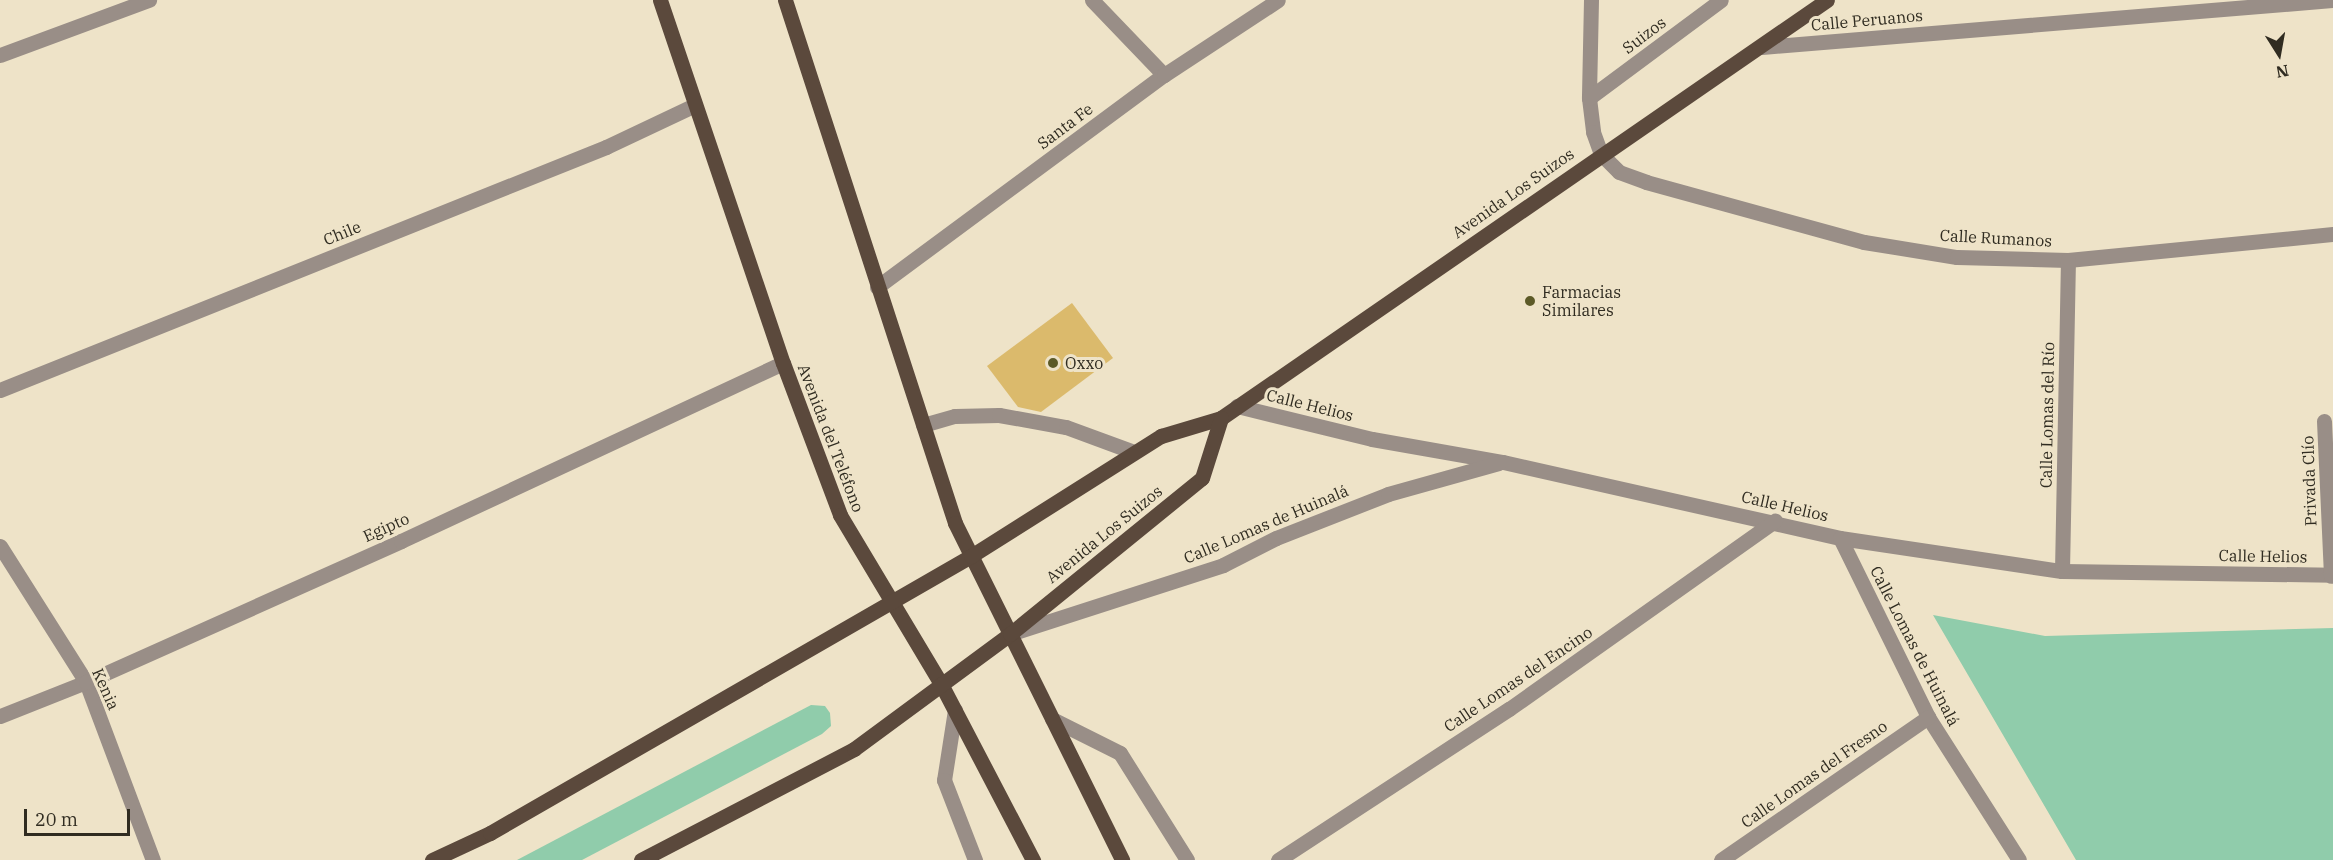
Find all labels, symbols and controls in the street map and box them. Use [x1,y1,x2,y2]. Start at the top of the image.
street label: Calle Peruanos [1810,6,1924,34]
street label: Suizos [1619,13,1669,57]
north arrow [2249,24,2309,84]
text: N [2274,61,2291,83]
street label: Santa Fe [1034,99,1096,153]
street label: Avenida Los Suizos [1448,144,1578,242]
street label: Chile [320,217,364,249]
street label: Calle Rumanos [1939,225,2053,251]
place label: Farmacias Similares [1542,282,1621,320]
marker: Farmacias Similares [1523,294,1537,308]
street label: Calle Lomas del Río [2036,342,2058,488]
place label: Oxxo [1065,353,1103,373]
marker: Oxxo [1046,356,1060,370]
street label: Avenida del Teléfono [794,361,868,515]
street label: Calle Helios [1265,385,1355,425]
street label: Privada Clío [2298,435,2320,527]
street label: Avenida Los Suizos [1042,481,1166,587]
street label: Calle Lomas de Huinalá [1181,481,1351,567]
street label: Calle Helios [1740,487,1830,525]
street label: Egipto [360,508,412,546]
street label: Calle Helios [2218,546,2308,566]
street label: Calle Lomas de Huinalá [1866,563,1964,729]
street label: Calle Lomas del Encino [1440,622,1596,736]
street label: Kenia [88,665,124,713]
street label: Calle Lomas del Fresno [1737,716,1891,832]
scale bar [27,797,134,835]
text: 20 m [35,808,78,831]

